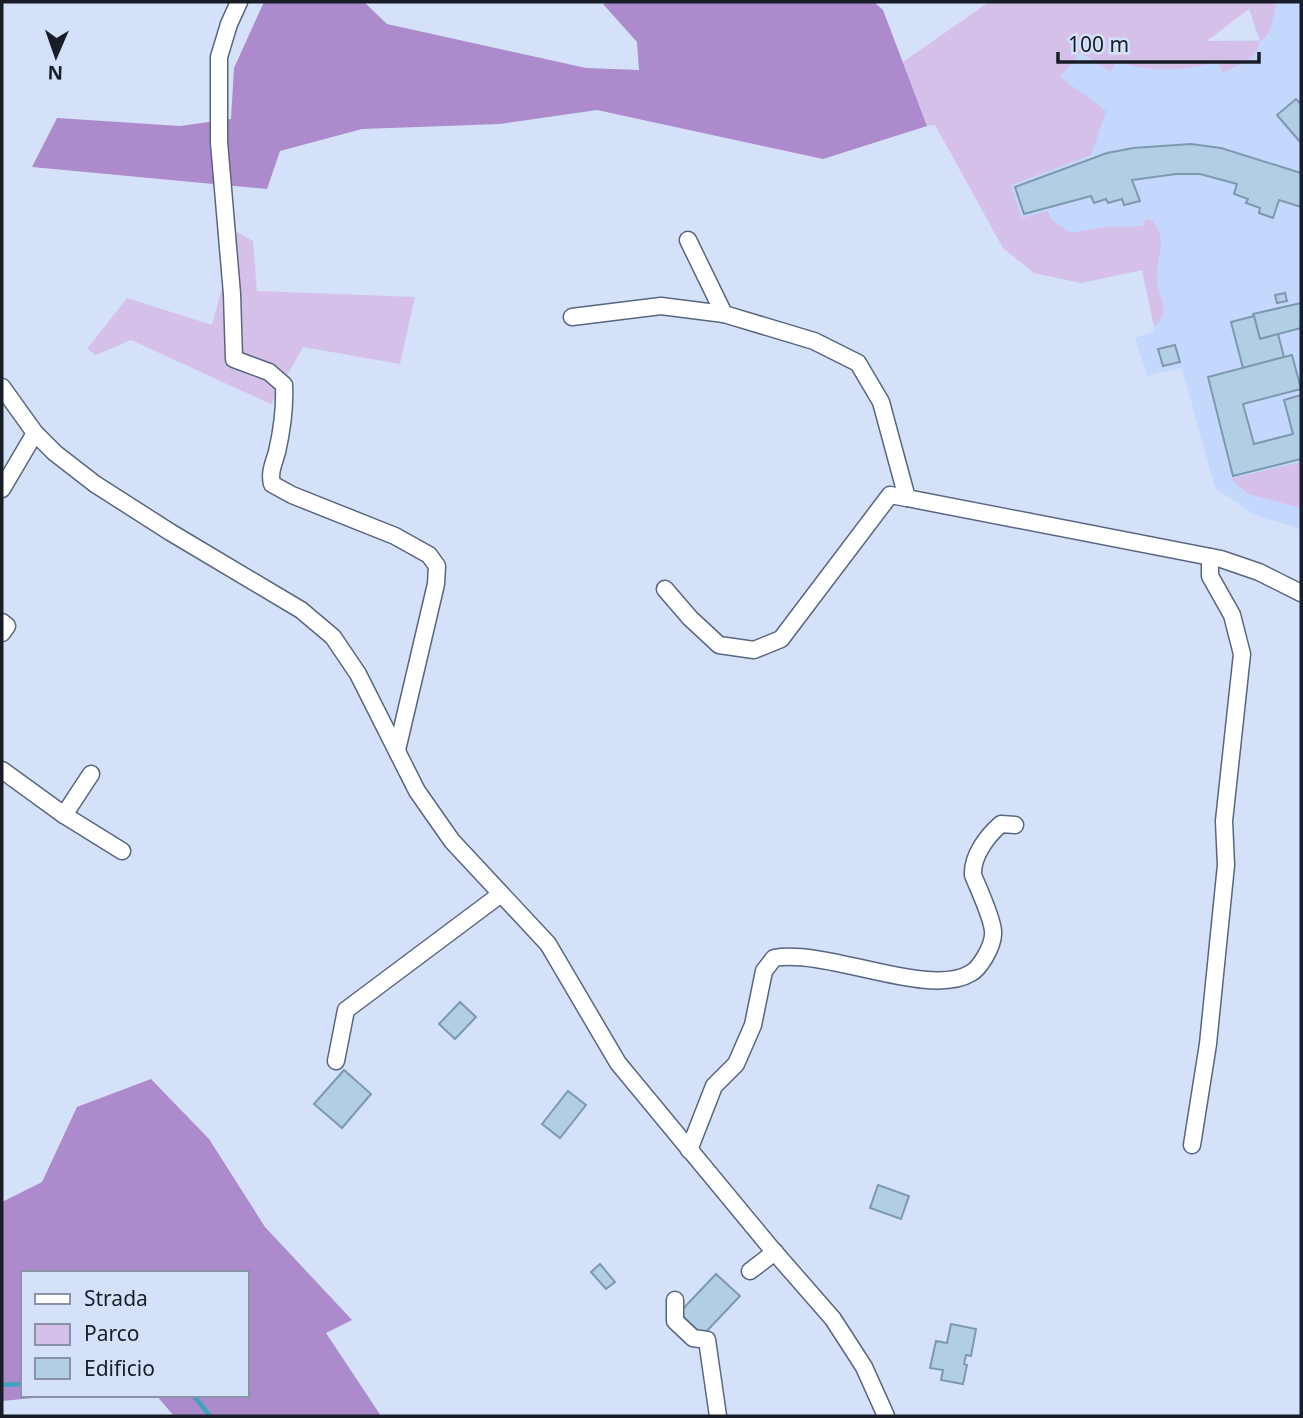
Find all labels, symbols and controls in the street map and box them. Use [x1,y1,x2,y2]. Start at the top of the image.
north arrow [21,21,91,91]
scale bar [1058,21,1259,65]
text: 100 m [1068,30,1129,58]
text: N [47,60,64,86]
legend [21,1271,248,1397]
text: Strada [84,1284,148,1312]
text: Parco [84,1319,140,1347]
text: Edificio [84,1354,155,1382]

